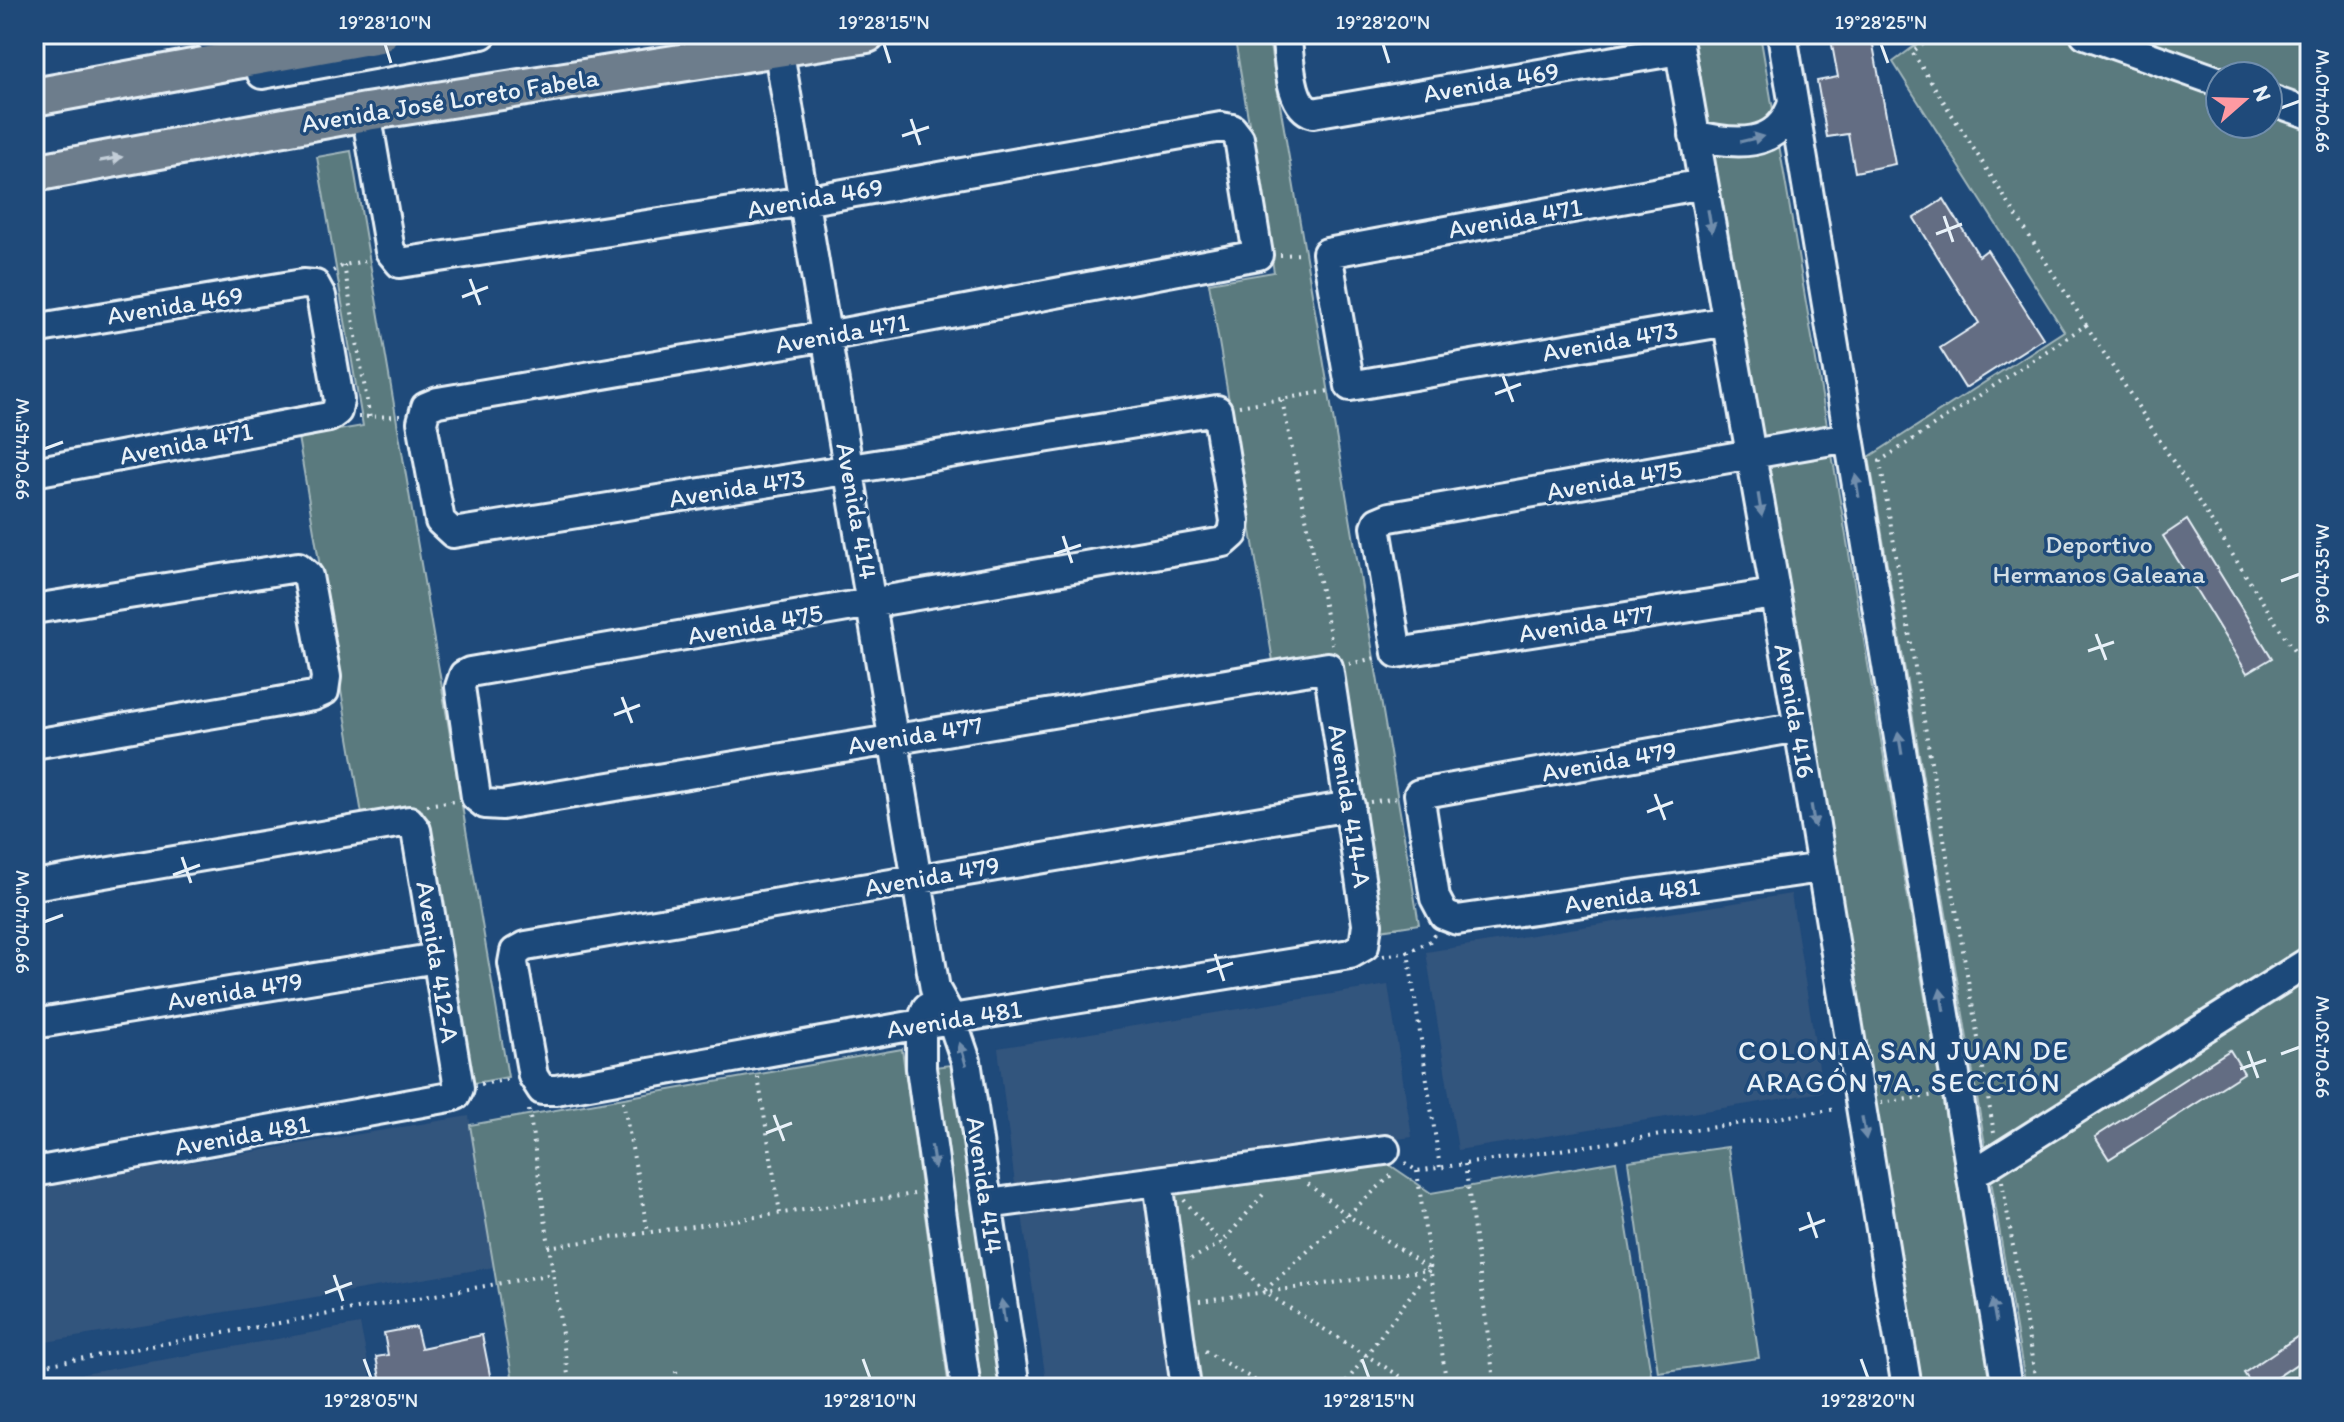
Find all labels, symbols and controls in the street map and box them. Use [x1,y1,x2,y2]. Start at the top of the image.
text: 19°28'10"N [338,10,432,34]
text: 19°28'15"N [838,10,930,34]
text: 19°28'20"N [1336,10,1430,34]
text: 19°28'25"N [1835,10,1927,34]
text: 99°04'40"W [2310,49,2334,153]
street label: Avenida 469 [1420,54,1562,110]
north arrow [2204,60,2284,140]
street label: Avenida José Loreto Fabela [299,61,601,139]
text: N [2247,82,2278,105]
one-way arrow [1740,132,1765,145]
one-way arrow [98,152,123,164]
street label: Avenida 469 [744,170,886,226]
street label: Avenida 471 [1446,190,1584,246]
one-way arrow [1705,209,1717,234]
street label: Avenida 469 [104,278,246,332]
street label: Avenida 471 [773,305,911,361]
street label: Avenida 473 [1540,313,1680,369]
text: 99°04'45"W [10,398,34,500]
street label: Avenida 471 [117,414,255,472]
street label: Avenida 414 [829,440,885,582]
street label: Avenida 475 [1544,452,1684,508]
street label: Avenida 473 [667,461,807,515]
one-way arrow [1851,474,1863,499]
one-way arrow [1754,493,1766,518]
text: 99°04'35"W [2310,524,2334,624]
park label: Deportivo Hermanos Galeana [1993,528,2206,590]
street label: Avenida 475 [685,596,825,652]
street label: Avenida 477 [1516,597,1656,649]
street label: Avenida 416 [1767,641,1823,781]
street label: Avenida 477 [845,709,985,761]
street label: Avenida 414-A [1321,722,1379,890]
one-way arrow [1893,730,1905,755]
street label: Avenida 479 [1539,733,1679,789]
one-way arrow [1807,804,1820,829]
street label: Avenida 479 [862,848,1002,904]
text: 99°04'40"W [10,870,34,974]
street label: Avenida 481 [1562,870,1702,920]
street label: Avenida 412-A [409,879,467,1045]
street label: Avenida 479 [165,964,305,1018]
one-way arrow [1935,987,1948,1012]
street label: Avenida 481 [884,993,1024,1045]
text: 99°04'30"W [2310,996,2334,1098]
district label: COLONIA SAN JUAN DE ARAGÓN 7A. SECCIÓN [1738,1033,2070,1099]
one-way arrow [956,1042,969,1066]
street label: Avenida 481 [172,1107,312,1163]
street label: Avenida 414 [960,1114,1011,1256]
one-way arrow [1858,1116,1871,1141]
one-way arrow [927,1145,940,1170]
one-way arrow [996,1298,1009,1323]
one-way arrow [1988,1298,2000,1323]
text: 19°28'05"N [324,1388,418,1412]
text: 19°28'10"N [823,1388,917,1412]
text: 19°28'15"N [1323,1388,1415,1412]
text: 19°28'20"N [1821,1388,1915,1412]

